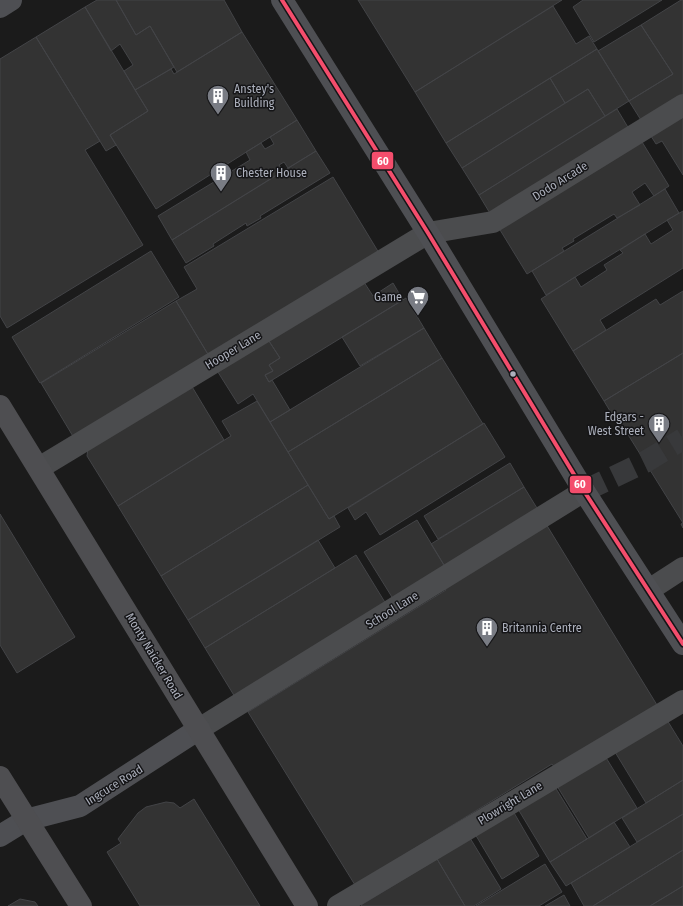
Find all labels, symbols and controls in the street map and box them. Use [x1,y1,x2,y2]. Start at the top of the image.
place label: Anstey's Building [234,82,275,110]
building icon: Anstey's Building [205,83,231,116]
line badge: 60 [371,151,394,170]
text: 60 [377,155,389,168]
street label: Dodo Arcade [530,159,590,203]
building icon: Chester House [208,160,234,193]
place label: Chester House [236,166,307,180]
supermarket icon: Game [405,284,431,317]
place label: Game [374,290,402,304]
street label: Hooper Lane [203,328,263,372]
unlabelled marker [508,369,518,379]
place label: Edgars - West Street [588,410,644,438]
building icon: Edgars - West Street [646,411,672,444]
line badge: 60 [569,475,592,494]
text: 60 [574,478,586,491]
street label: School Lane [363,588,421,632]
street label: Monty Naicker Road [123,610,185,702]
building icon: Britannia Centre [474,615,500,648]
place label: Britannia Centre [502,621,582,635]
street label: Ingcuce Road [83,762,145,808]
street label: Plowright Lane [475,778,545,828]

